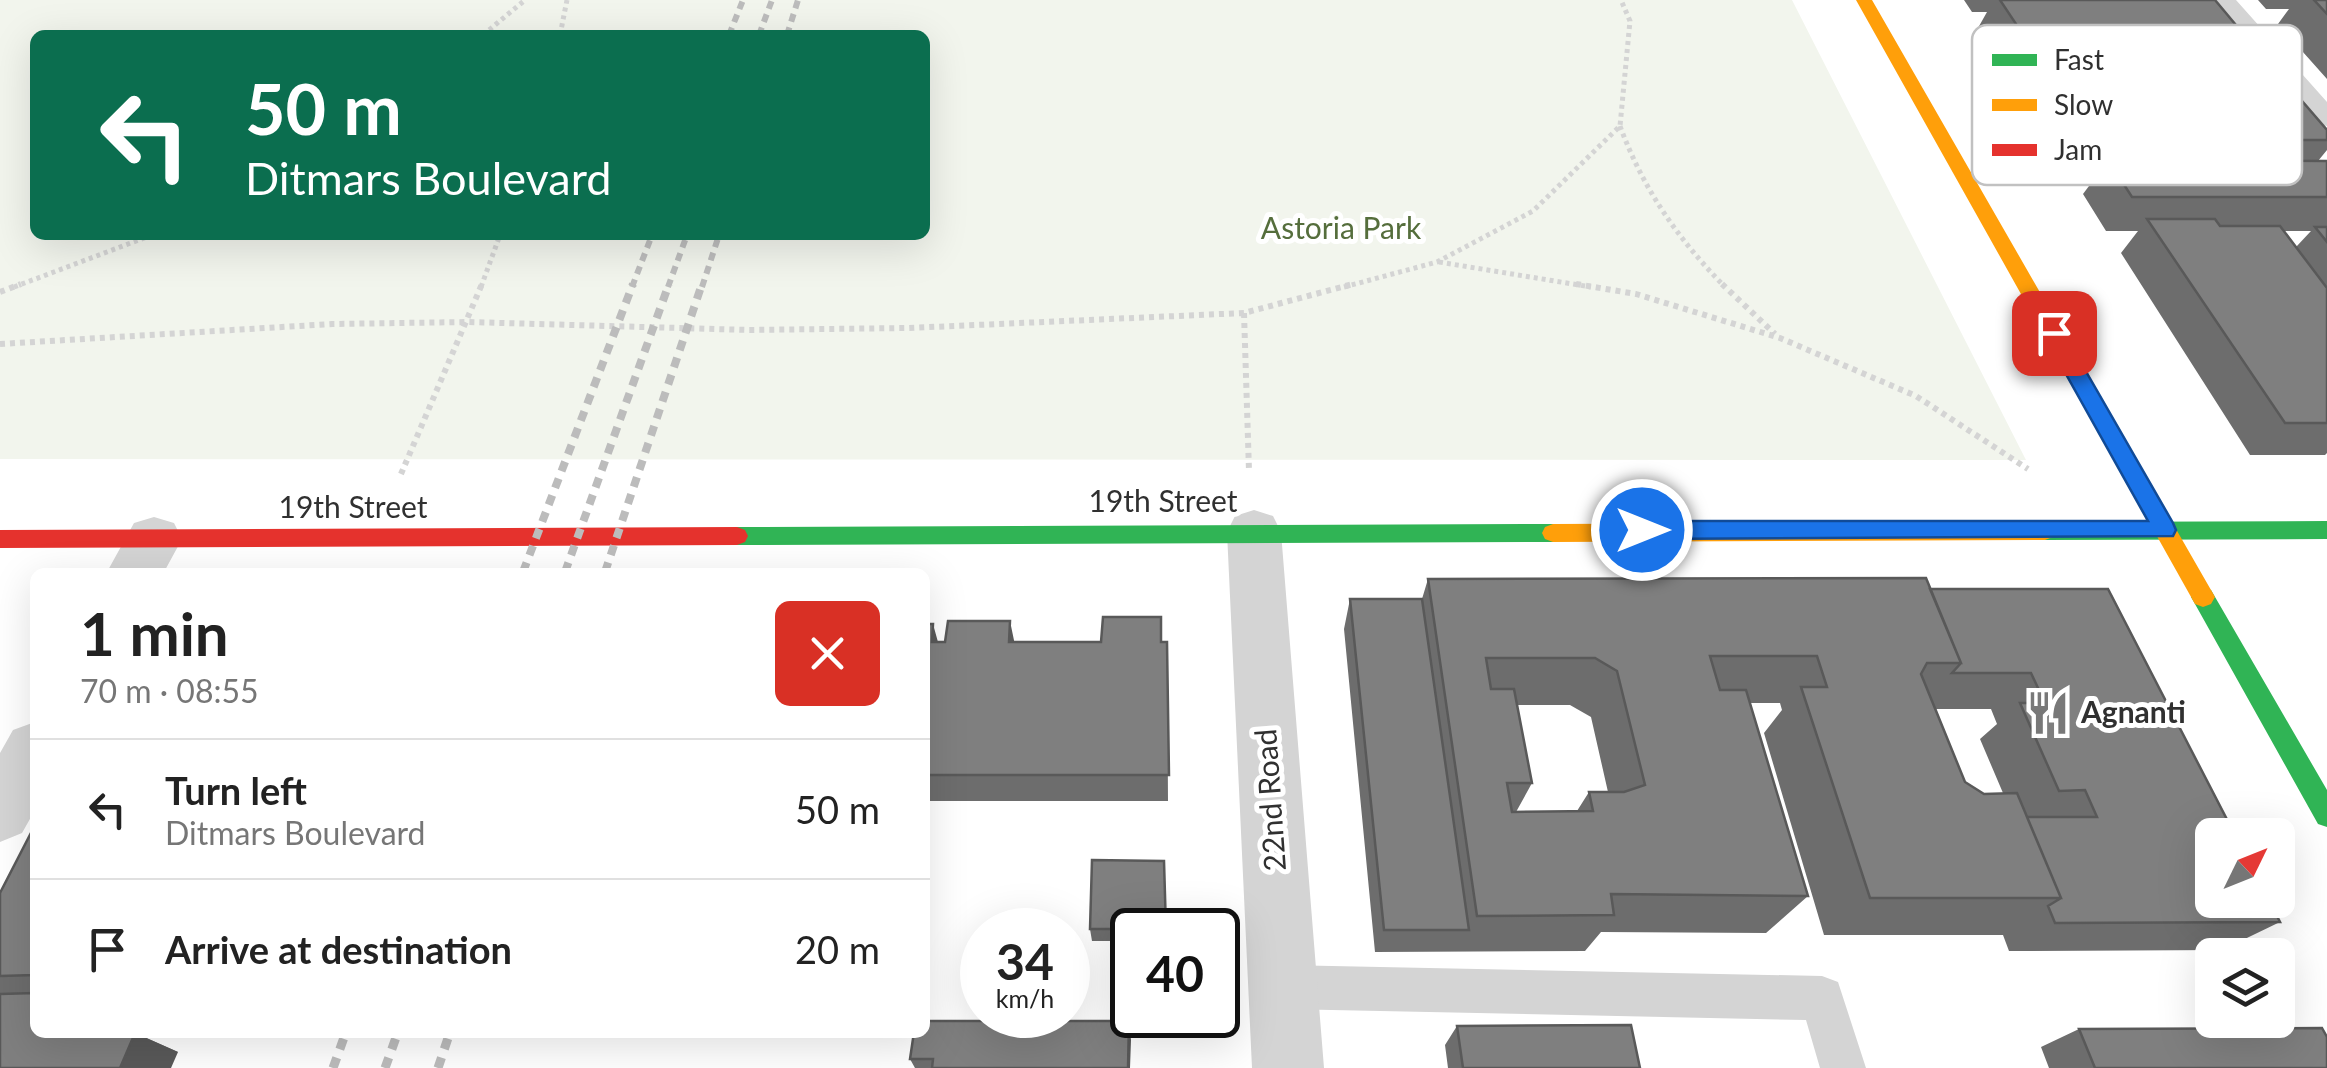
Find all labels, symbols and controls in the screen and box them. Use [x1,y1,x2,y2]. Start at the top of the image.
legend [1972,25,2302,185]
text: Fast [2054,42,2104,76]
text: 50 m [245,66,402,150]
icon: left [80,70,210,200]
text: Slow [2054,87,2113,121]
text: Jam [2054,132,2102,166]
text: Ditmars Boulevard [245,151,611,205]
park label: Astoria Park [1261,209,1422,245]
pin [2012,291,2097,376]
icon: arrive [2027,306,2082,361]
position arrow [1590,478,1694,582]
street label: 19th Street [1089,482,1238,518]
street label: 19th Street [279,488,428,524]
text: 1 min [80,597,229,669]
button: close [775,601,880,706]
text: 70 m · 08:55 [80,671,259,710]
restaurant icon: Agnanti [2024,689,2072,737]
place label: Agnanti [2080,693,2186,729]
street label: 22nd Road [1246,728,1292,873]
text: Turn left [165,767,307,813]
icon: left [80,782,135,837]
text: 50 m [795,786,880,832]
text: Ditmars Boulevard [165,813,426,852]
north arrow [2195,818,2295,918]
map controls [2195,818,2295,1038]
speed limit sign: 40 [1110,908,1240,1038]
icon: arrive [80,922,135,977]
text: Arrive at destination [165,926,512,972]
text: 20 m [795,926,880,972]
text: 34 [996,931,1054,991]
button: layers [2195,938,2295,1038]
text: km/h [996,983,1054,1013]

